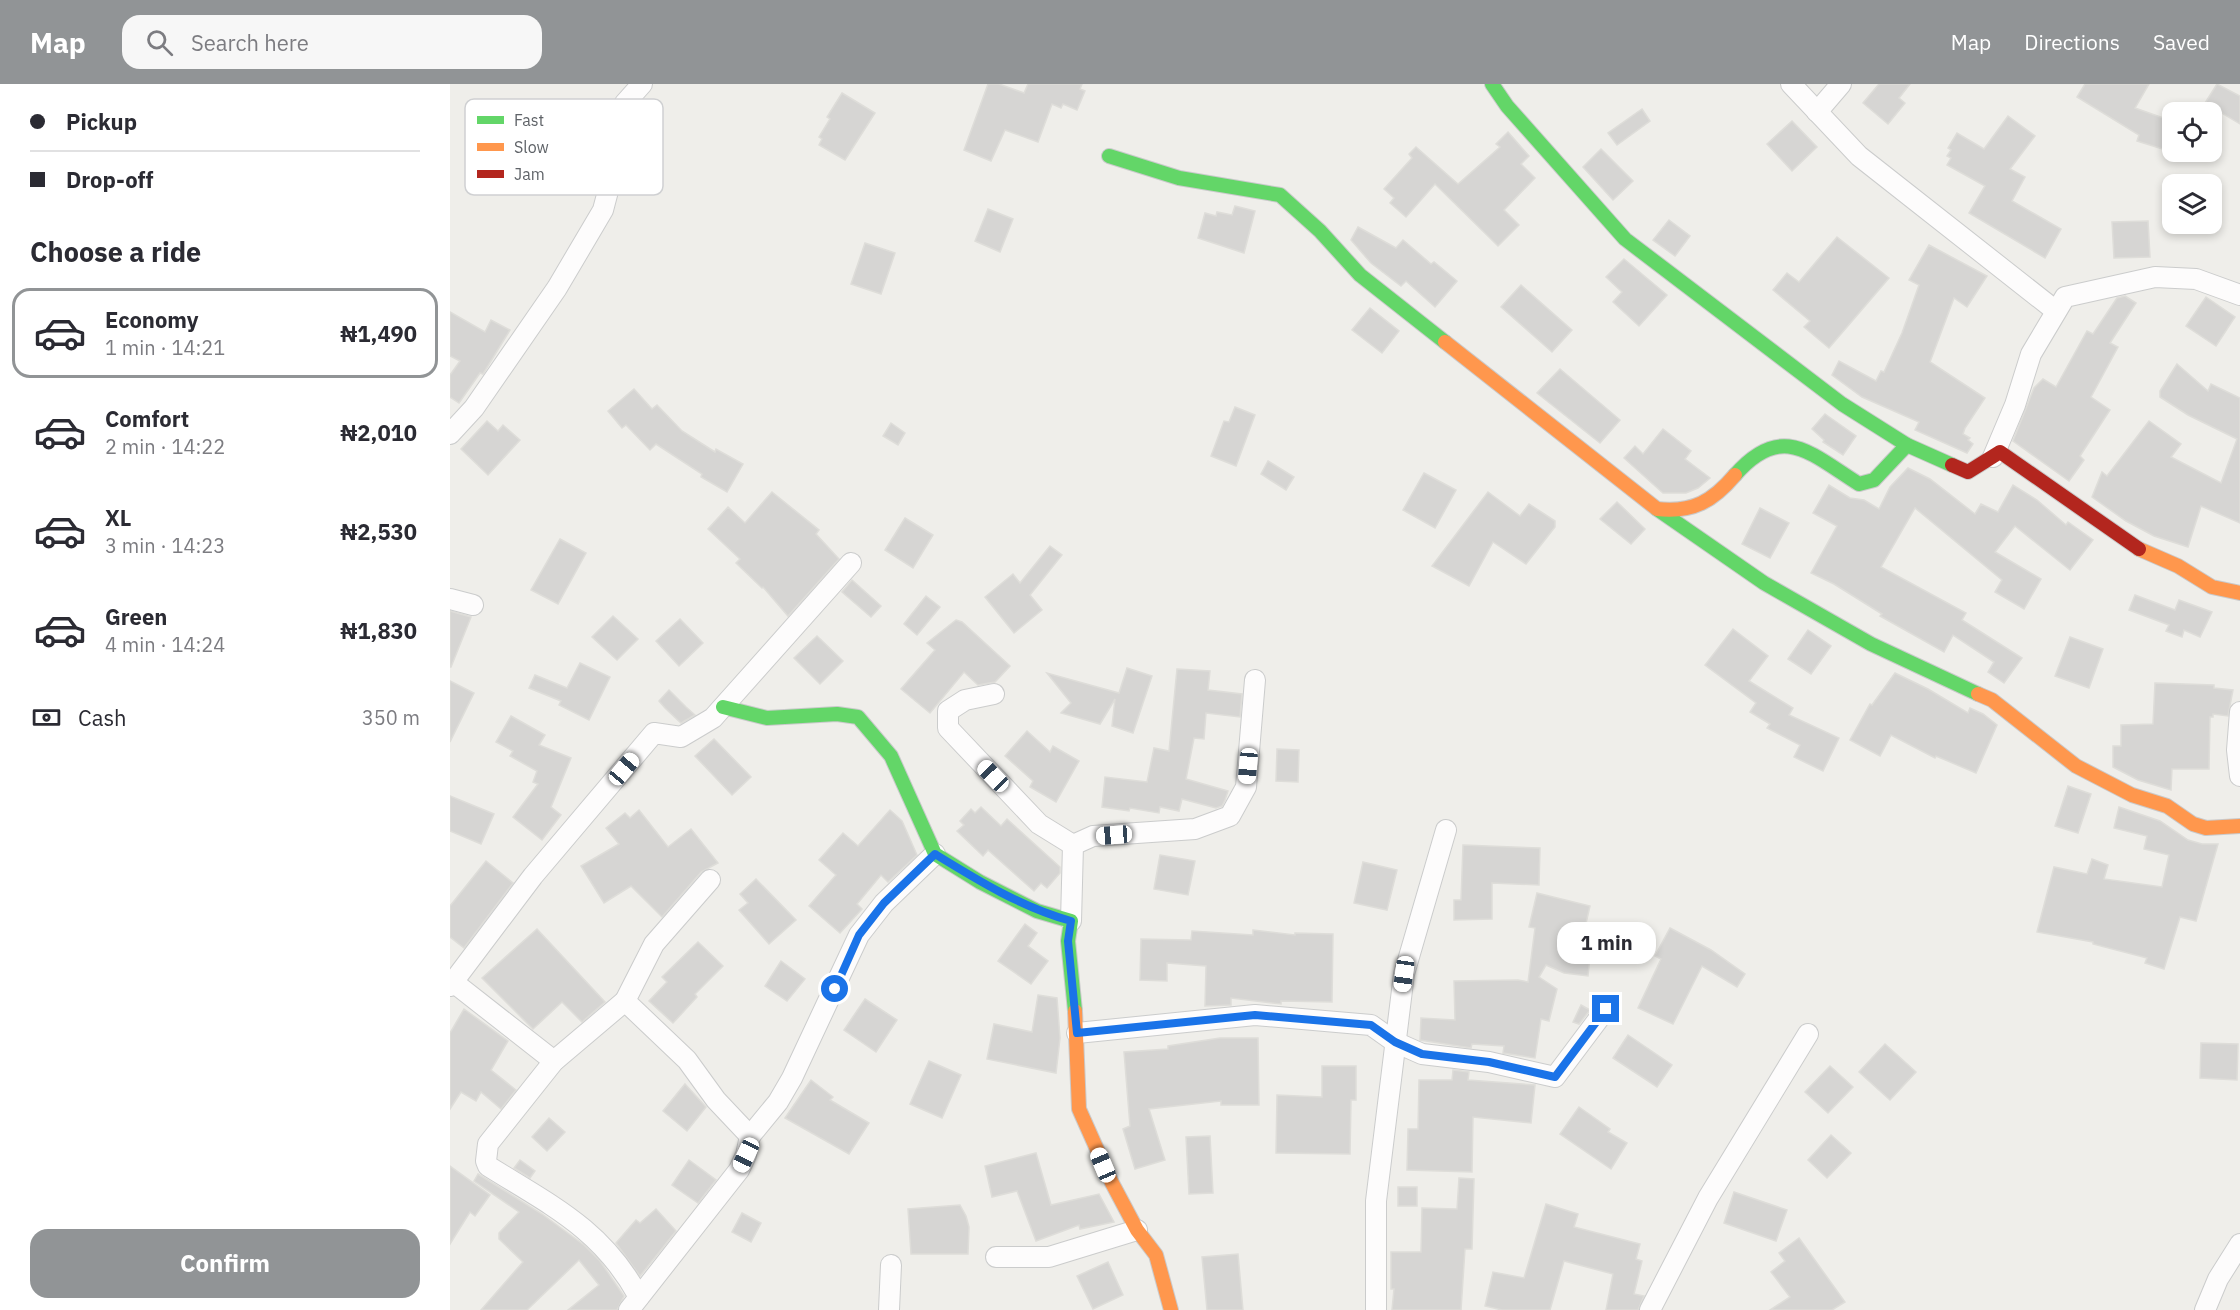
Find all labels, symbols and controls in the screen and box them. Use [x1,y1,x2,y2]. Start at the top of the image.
search box [122,15,542,69]
text: Map [30,24,86,61]
icon: search [143,26,176,59]
text: Search here [191,28,309,57]
text: Map [1951,28,1991,56]
text: Directions [2024,28,2120,56]
text: Saved [2153,28,2210,56]
legend [465,99,663,195]
map controls [2162,102,2222,234]
button: locate [2162,102,2222,162]
text: Pickup [66,107,137,136]
text: Fast [514,110,544,130]
text: Slow [514,137,549,157]
text: Jam [514,164,545,184]
text: Drop-off [66,165,153,194]
button: layers [2162,174,2222,234]
text: Choose a ride [30,234,201,269]
text: Economy [105,305,199,334]
icon: car [33,306,87,360]
text: ₦1,490 [340,319,417,348]
text: 1 min · 14:21 [105,334,225,361]
text: Comfort [105,404,189,433]
icon: car [33,405,87,459]
text: ₦2,010 [340,418,417,447]
text: 2 min · 14:22 [105,433,225,460]
text: XL [105,503,131,532]
icon: car [33,504,87,558]
text: ₦2,530 [340,517,417,546]
text: 3 min · 14:23 [105,532,225,559]
text: Green [105,602,167,631]
icon: car [33,603,87,657]
text: ₦1,830 [340,616,417,645]
text: 4 min · 14:24 [105,631,225,658]
icon: cash [30,701,63,734]
text: Cash [78,703,127,732]
text: 350 m [362,704,420,731]
car [1237,747,1259,785]
car [606,749,642,789]
car [974,757,1012,795]
car [1095,825,1133,845]
callout: 1 min [1556,922,1656,964]
text: 1 min [1580,929,1633,956]
car [1393,955,1415,993]
route start [821,975,848,1002]
route end [1592,995,1619,1022]
car [730,1135,762,1175]
car [1088,1145,1118,1185]
button: Confirm [30,1229,420,1298]

